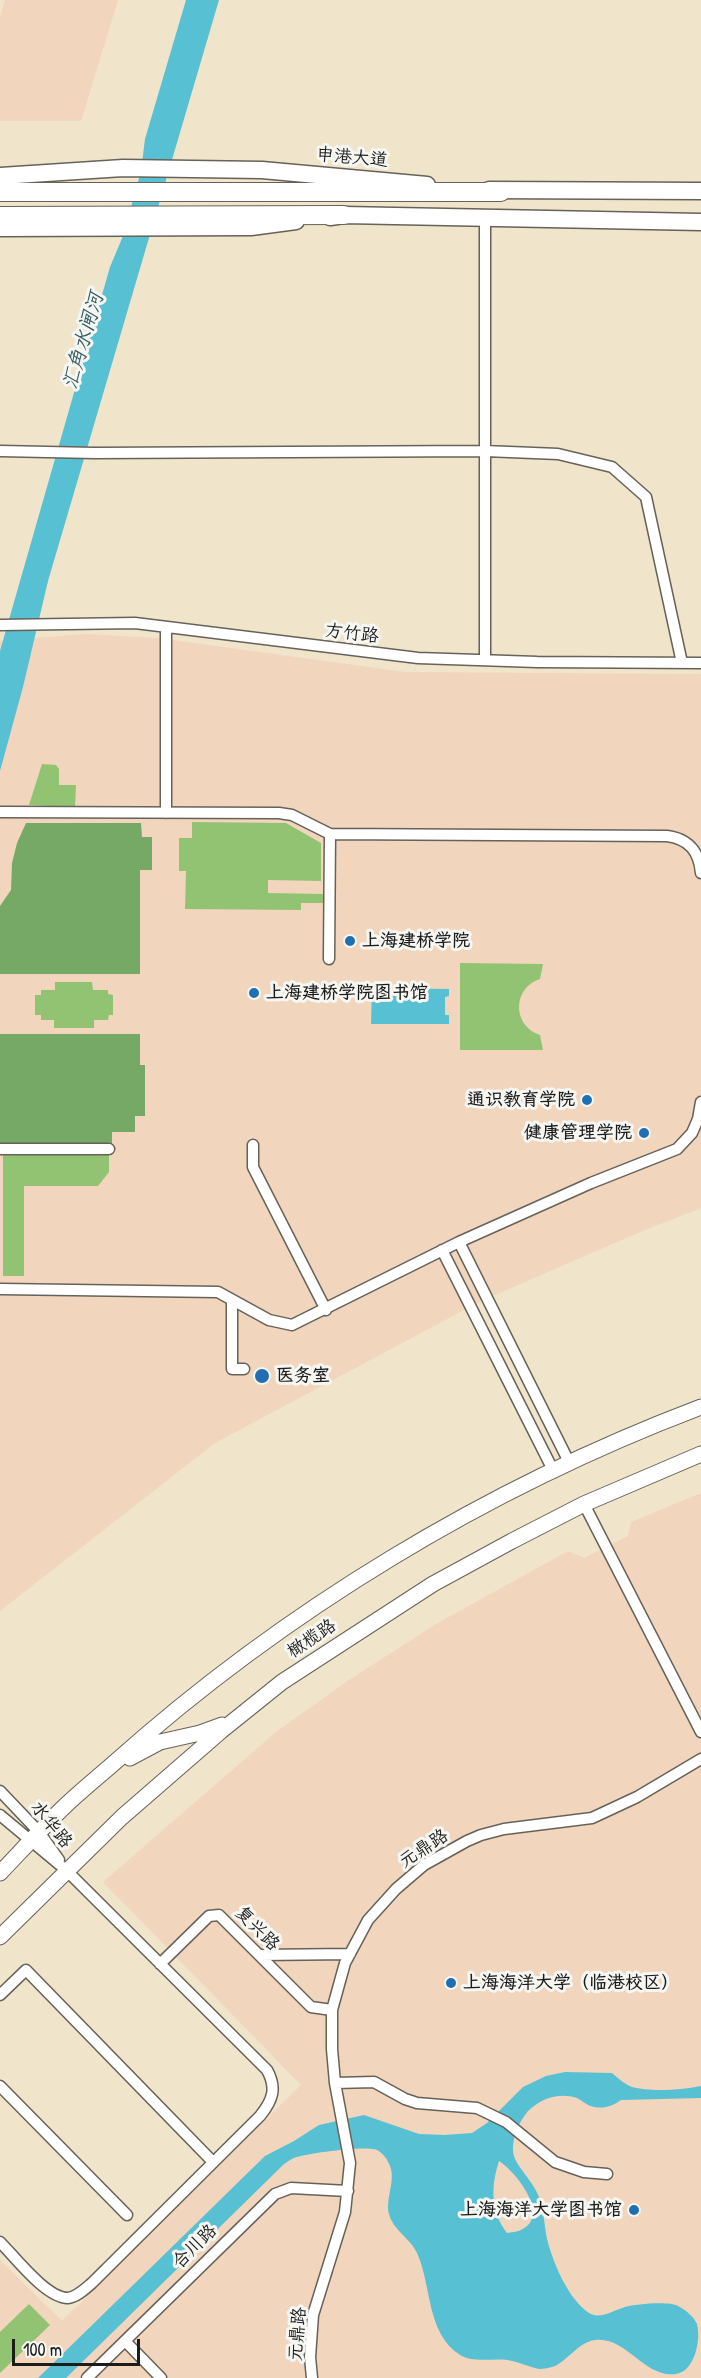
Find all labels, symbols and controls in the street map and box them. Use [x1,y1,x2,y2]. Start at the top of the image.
street label: 申港大道 [315,144,389,172]
water label: 汇角水闸河 [59,290,109,392]
street label: 方竹路 [324,620,380,648]
place label: 上海建桥学院 [362,930,470,952]
marker: 上海建桥学院 [343,934,357,948]
place label: 上海建桥学院图书馆 [266,982,428,1004]
marker: 上海建桥学院图书馆 [247,986,261,1000]
place label: 通识教育学院 [467,1089,575,1111]
marker: 通识教育学院 [580,1093,594,1107]
place label: 健康管理学院 [524,1122,632,1144]
marker: 健康管理学院 [637,1126,651,1140]
place label: 医务室 [276,1365,330,1387]
marker: 医务室 [253,1367,271,1385]
street label: 橄榄路 [284,1615,340,1663]
street label: 水华路 [26,1797,76,1853]
street label: 元鼎路 [395,1825,453,1873]
street label: 复兴路 [230,1902,284,1956]
place label: 上海海洋大学（临港校区） [463,1972,679,1994]
marker: 上海海洋大学（临港校区） [444,1976,458,1990]
place label: 上海海洋大学图书馆 [460,2199,622,2221]
marker: 上海海洋大学图书馆 [627,2203,641,2217]
street label: 合川路 [168,2220,222,2274]
street label: 元鼎路 [285,2306,311,2362]
scale bar [15,2327,142,2365]
text: 100 m [23,2337,62,2362]

